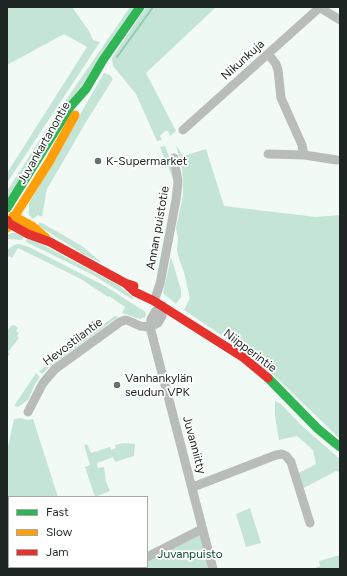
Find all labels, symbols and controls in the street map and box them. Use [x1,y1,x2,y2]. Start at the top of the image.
street label: Nikunkuja [218,37,268,83]
street label: Juvankartanontie [15,99,73,187]
place label: K-Supermarket [106,154,187,168]
marker: K-Supermarket [93,156,103,166]
street label: Annan puistotie [144,185,172,271]
street label: Hevostilantie [40,315,106,369]
street label: Niipperintie [221,326,279,376]
place label: Vanhankylän seudun VPK [125,371,193,399]
marker: Vanhankylän seudun VPK [112,380,122,390]
street label: Juvanniitty [179,414,209,476]
legend [8,496,148,568]
text: Fast [46,505,69,519]
text: Slow [46,525,72,539]
text: Jam [46,545,69,559]
park label: Juvanpuisto [157,547,223,561]

